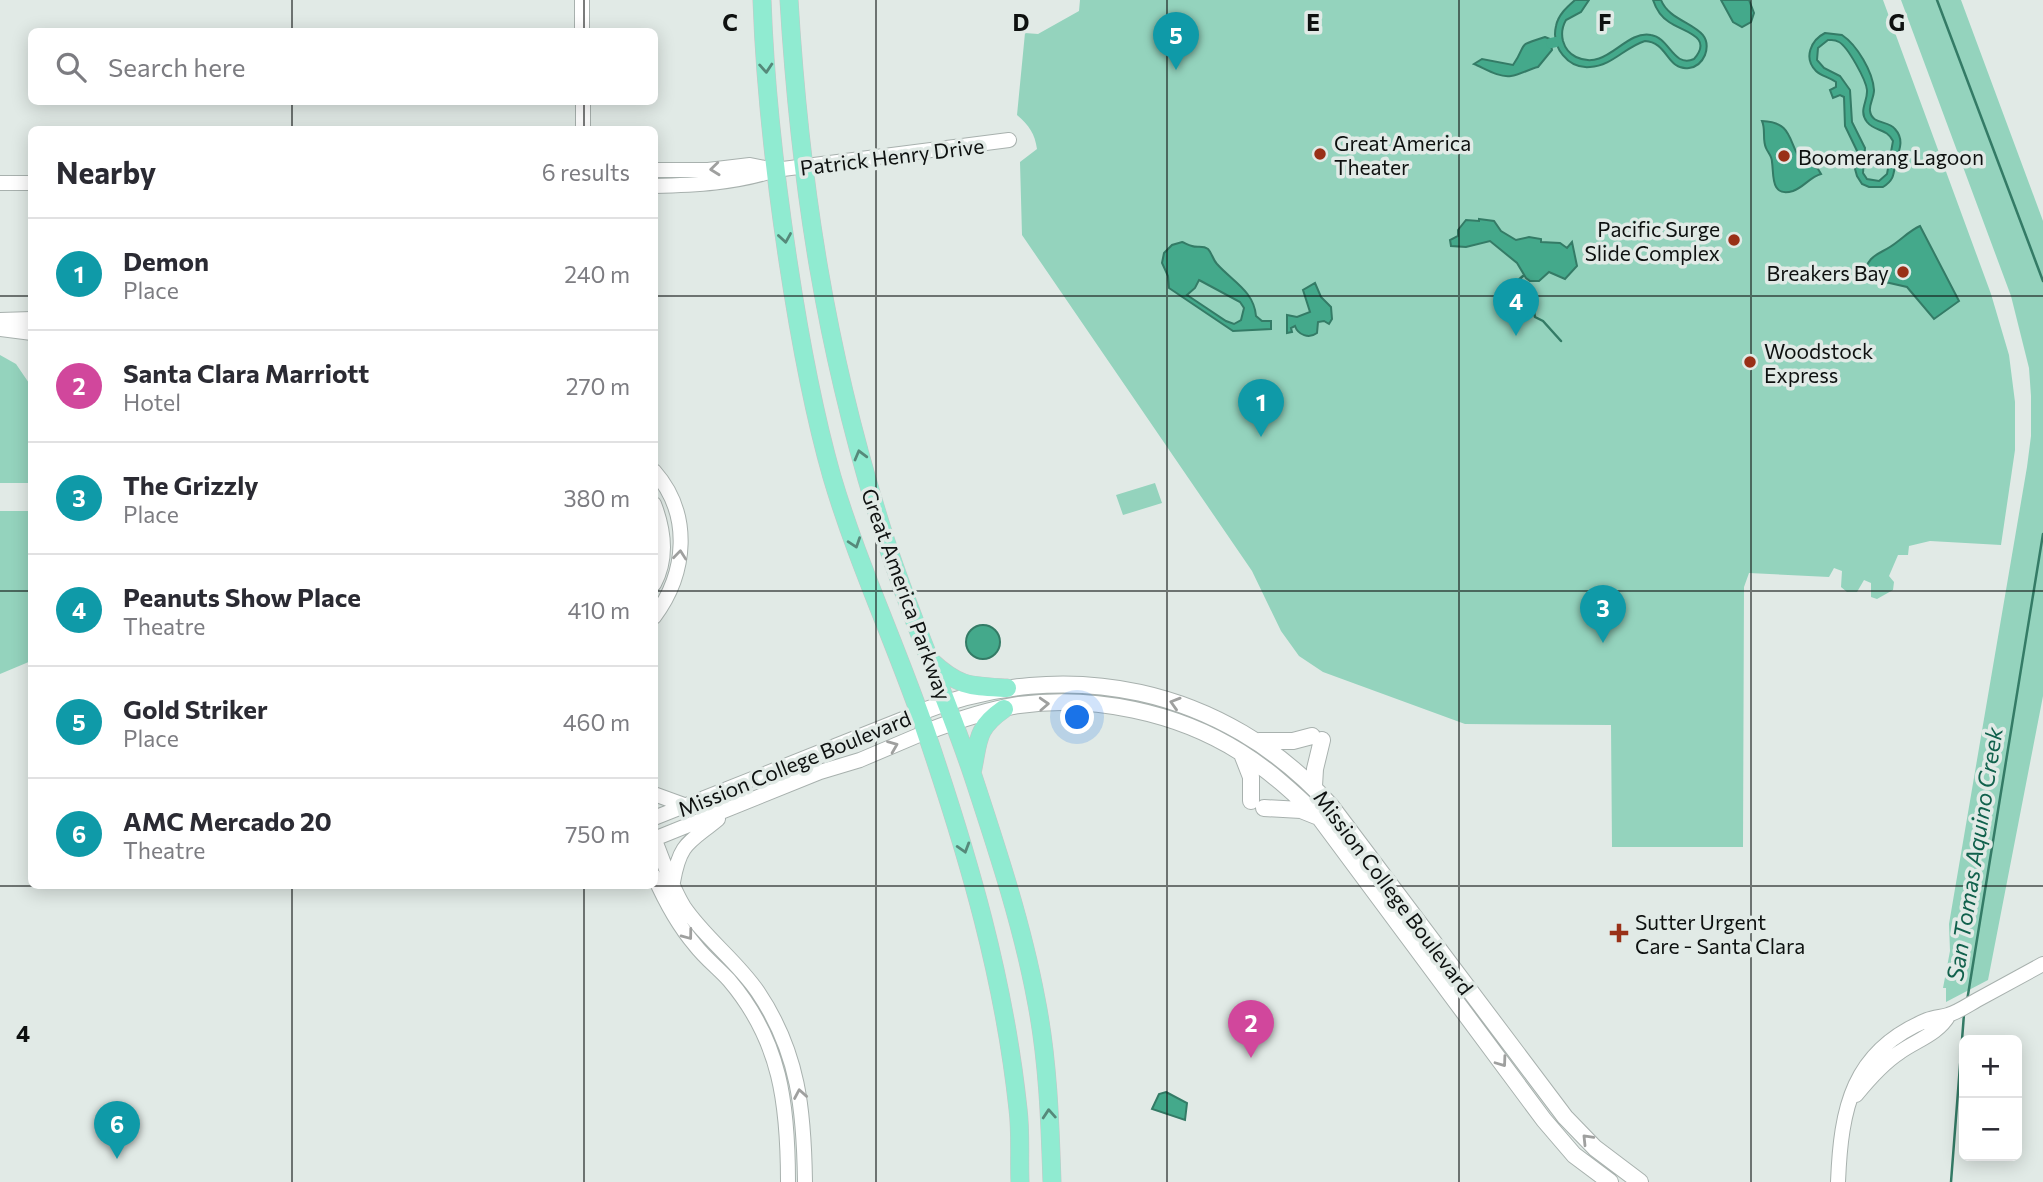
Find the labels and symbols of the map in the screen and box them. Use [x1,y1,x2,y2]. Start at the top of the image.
text: C [722,8,738,36]
text: D [1013,8,1030,36]
text: E [1306,8,1320,36]
text: F [1598,8,1612,36]
text: G [1889,8,1905,36]
pin: 5 [1153,12,1199,70]
one-way arrow [758,63,773,74]
place label: Great America Theater [1334,130,1471,179]
street label: Patrick Henry Drive [799,132,985,180]
place label: Boomerang Lagoon [1798,144,1984,169]
marker: Great America Theater [1312,146,1328,162]
marker: Boomerang Lagoon [1776,148,1792,164]
one-way arrow [709,161,721,176]
place label: Pacific Surge Slide Complex [1584,216,1720,265]
one-way arrow [777,232,792,244]
marker: Pacific Surge Slide Complex [1726,232,1742,248]
place label: Breakers Bay [1767,260,1889,285]
marker: Breakers Bay [1895,264,1911,280]
pin: 4 [1493,278,1539,336]
place label: Woodstock Express [1764,338,1873,387]
marker: Woodstock Express [1742,354,1758,370]
pin: 1 [1238,379,1284,437]
one-way arrow [853,449,868,461]
street label: Great America Parkway [857,485,957,703]
one-way arrow [847,536,861,548]
one-way arrow [672,549,687,560]
pin: 3 [1580,585,1626,643]
one-way arrow [1169,696,1181,711]
one-way arrow [1038,697,1049,712]
your location [1060,700,1094,734]
street label: Mission College Boulevard [674,705,914,821]
water label: San Tomas Aquino Creek [1940,725,2008,983]
one-way arrow [886,740,898,754]
street label: Mission College Boulevard [1309,785,1479,999]
one-way arrow [956,842,971,854]
place label: Sutter Urgent Care - Santa Clara [1635,909,1805,958]
marker: Sutter Urgent Care - Santa Clara [1609,923,1629,943]
one-way arrow [679,927,692,940]
pin: 2 [1228,1000,1274,1058]
text: 4 [16,1019,30,1047]
one-way arrow [1493,1054,1506,1067]
one-way arrow [793,1088,808,1100]
pin: 6 [94,1101,140,1159]
one-way arrow [1042,1108,1057,1119]
one-way arrow [1582,1135,1595,1148]

